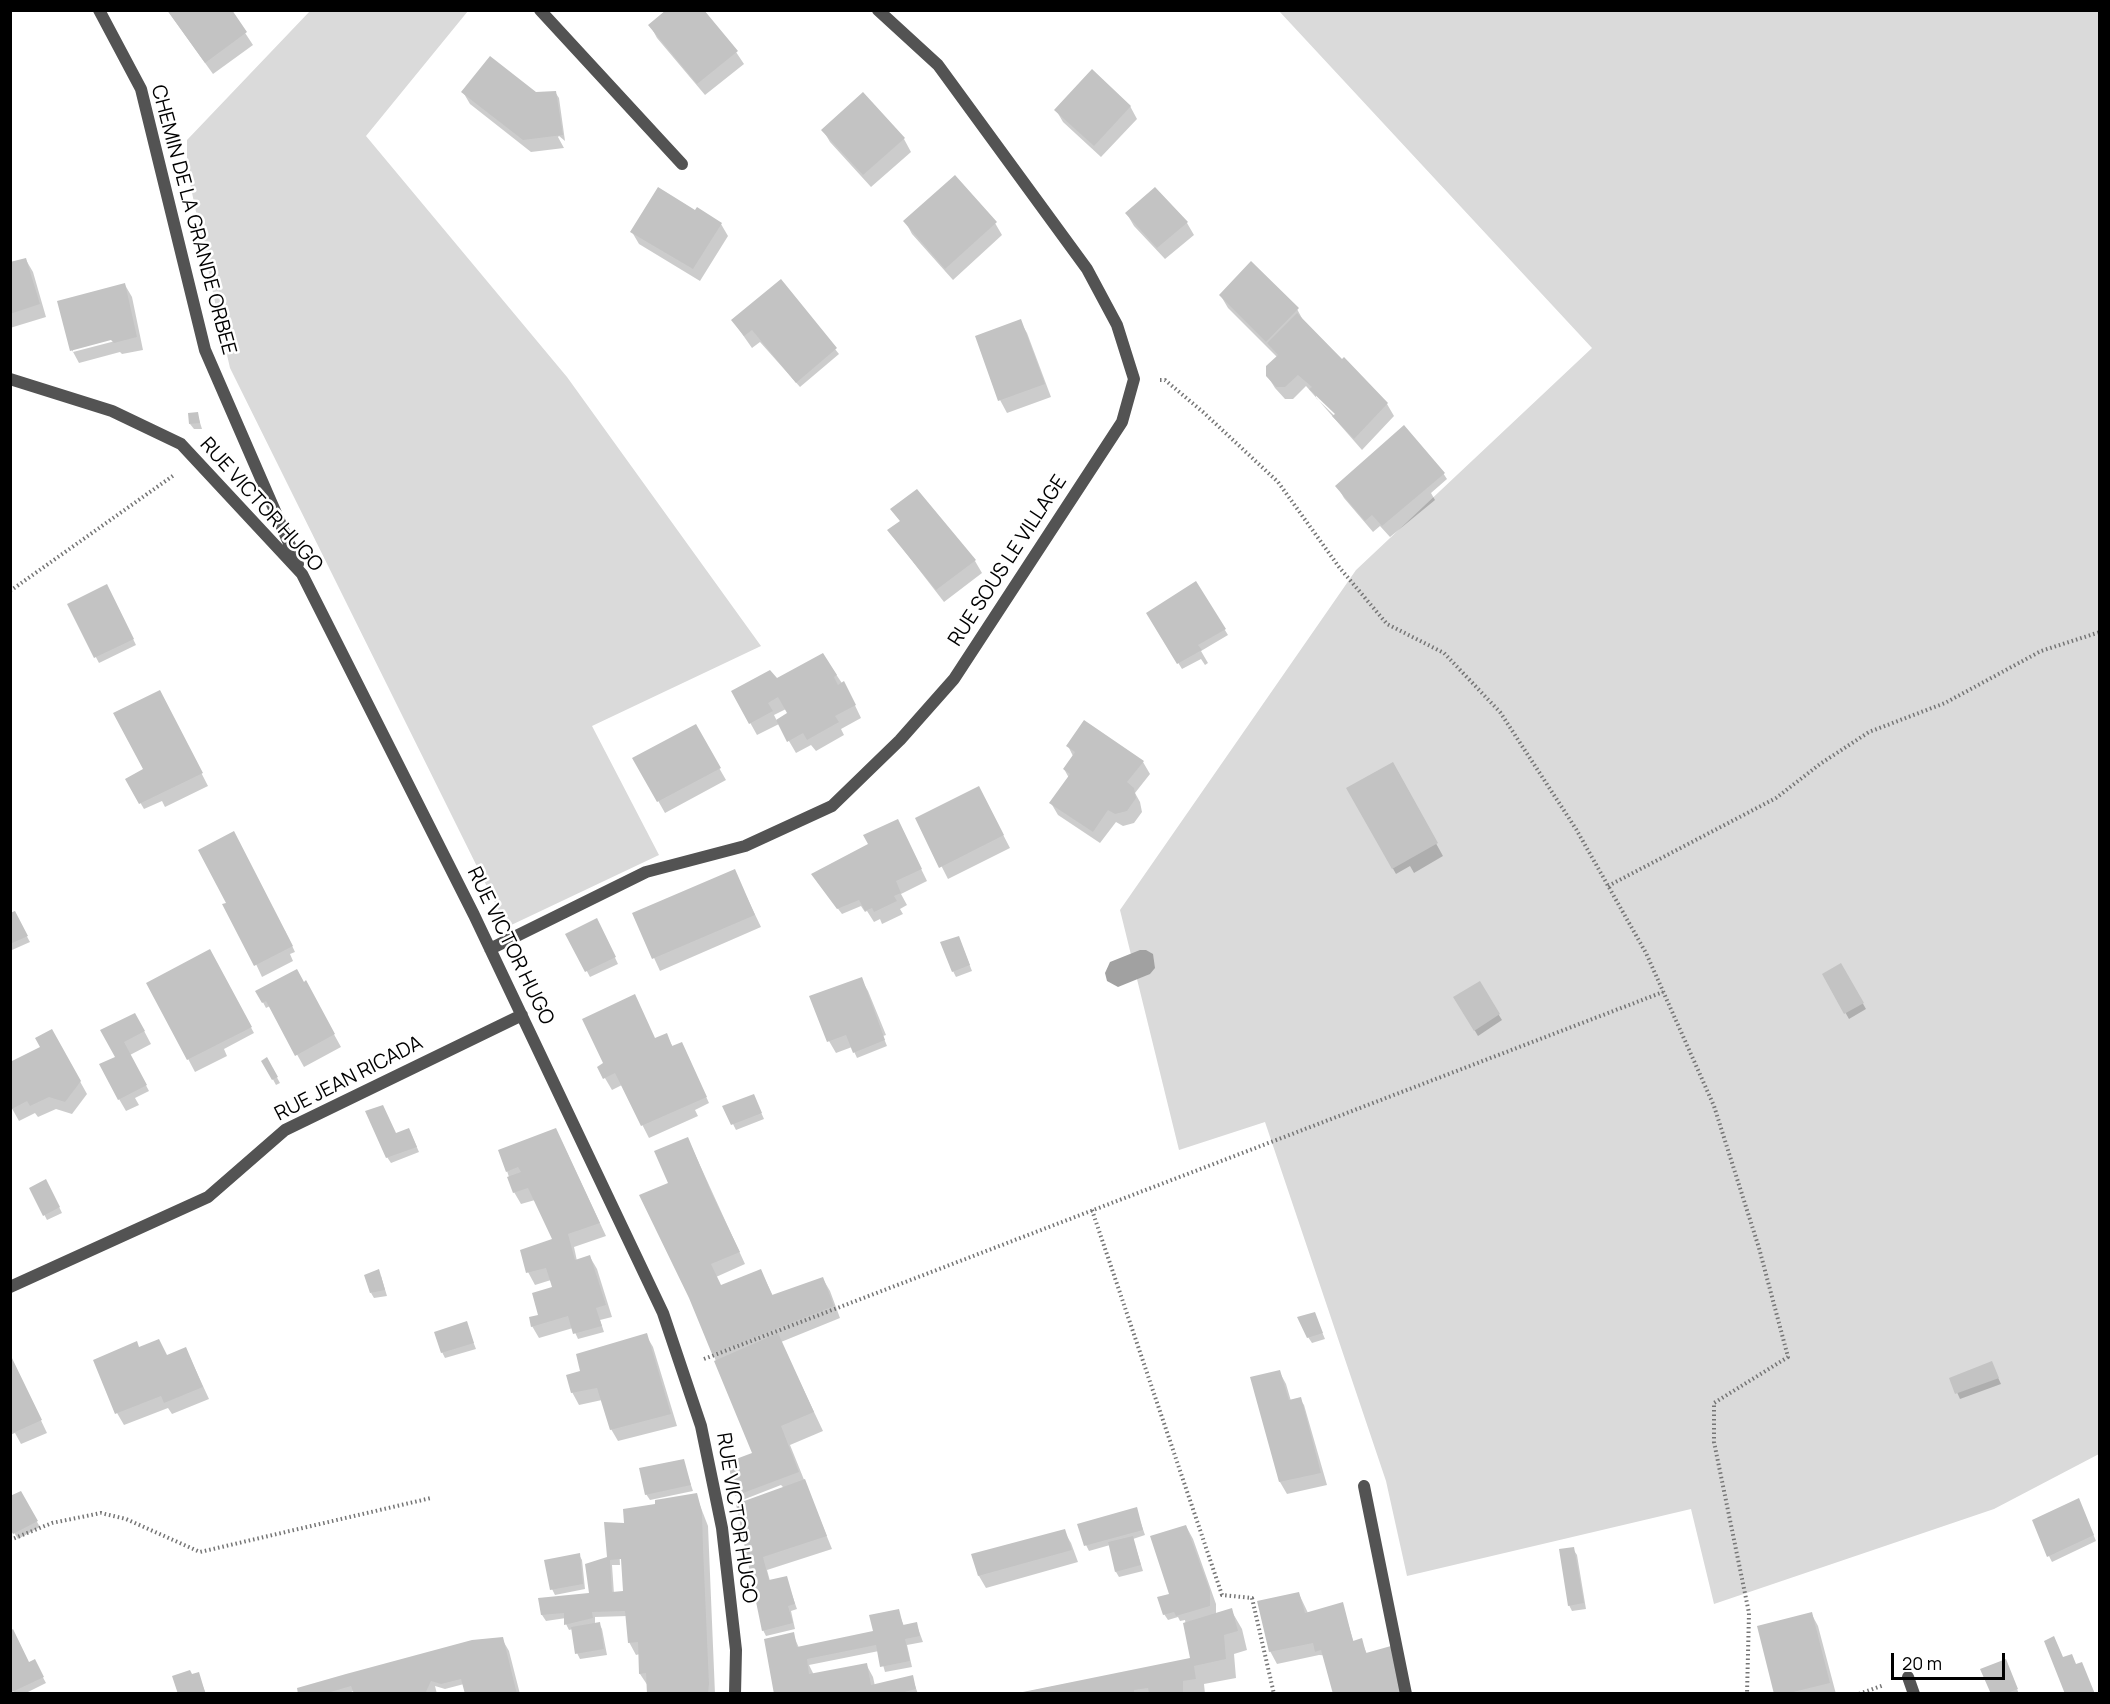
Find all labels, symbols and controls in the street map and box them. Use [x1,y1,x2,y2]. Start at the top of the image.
street label: CHEMIN DE LA GRANDE ORBEE [145,82,241,358]
street label: RUE VICTOR HUGO [194,433,328,577]
street label: RUE SOUS LE VILLAGE [944,471,1072,651]
street label: RUE VICTOR HUGO [461,863,559,1029]
street label: RUE JEAN RICADA [271,1031,427,1127]
street label: RUE VICTOR HUGO [711,1431,761,1605]
scale bar [1894,1641,2008,1679]
text: 20 m [1902,1651,1942,1675]

